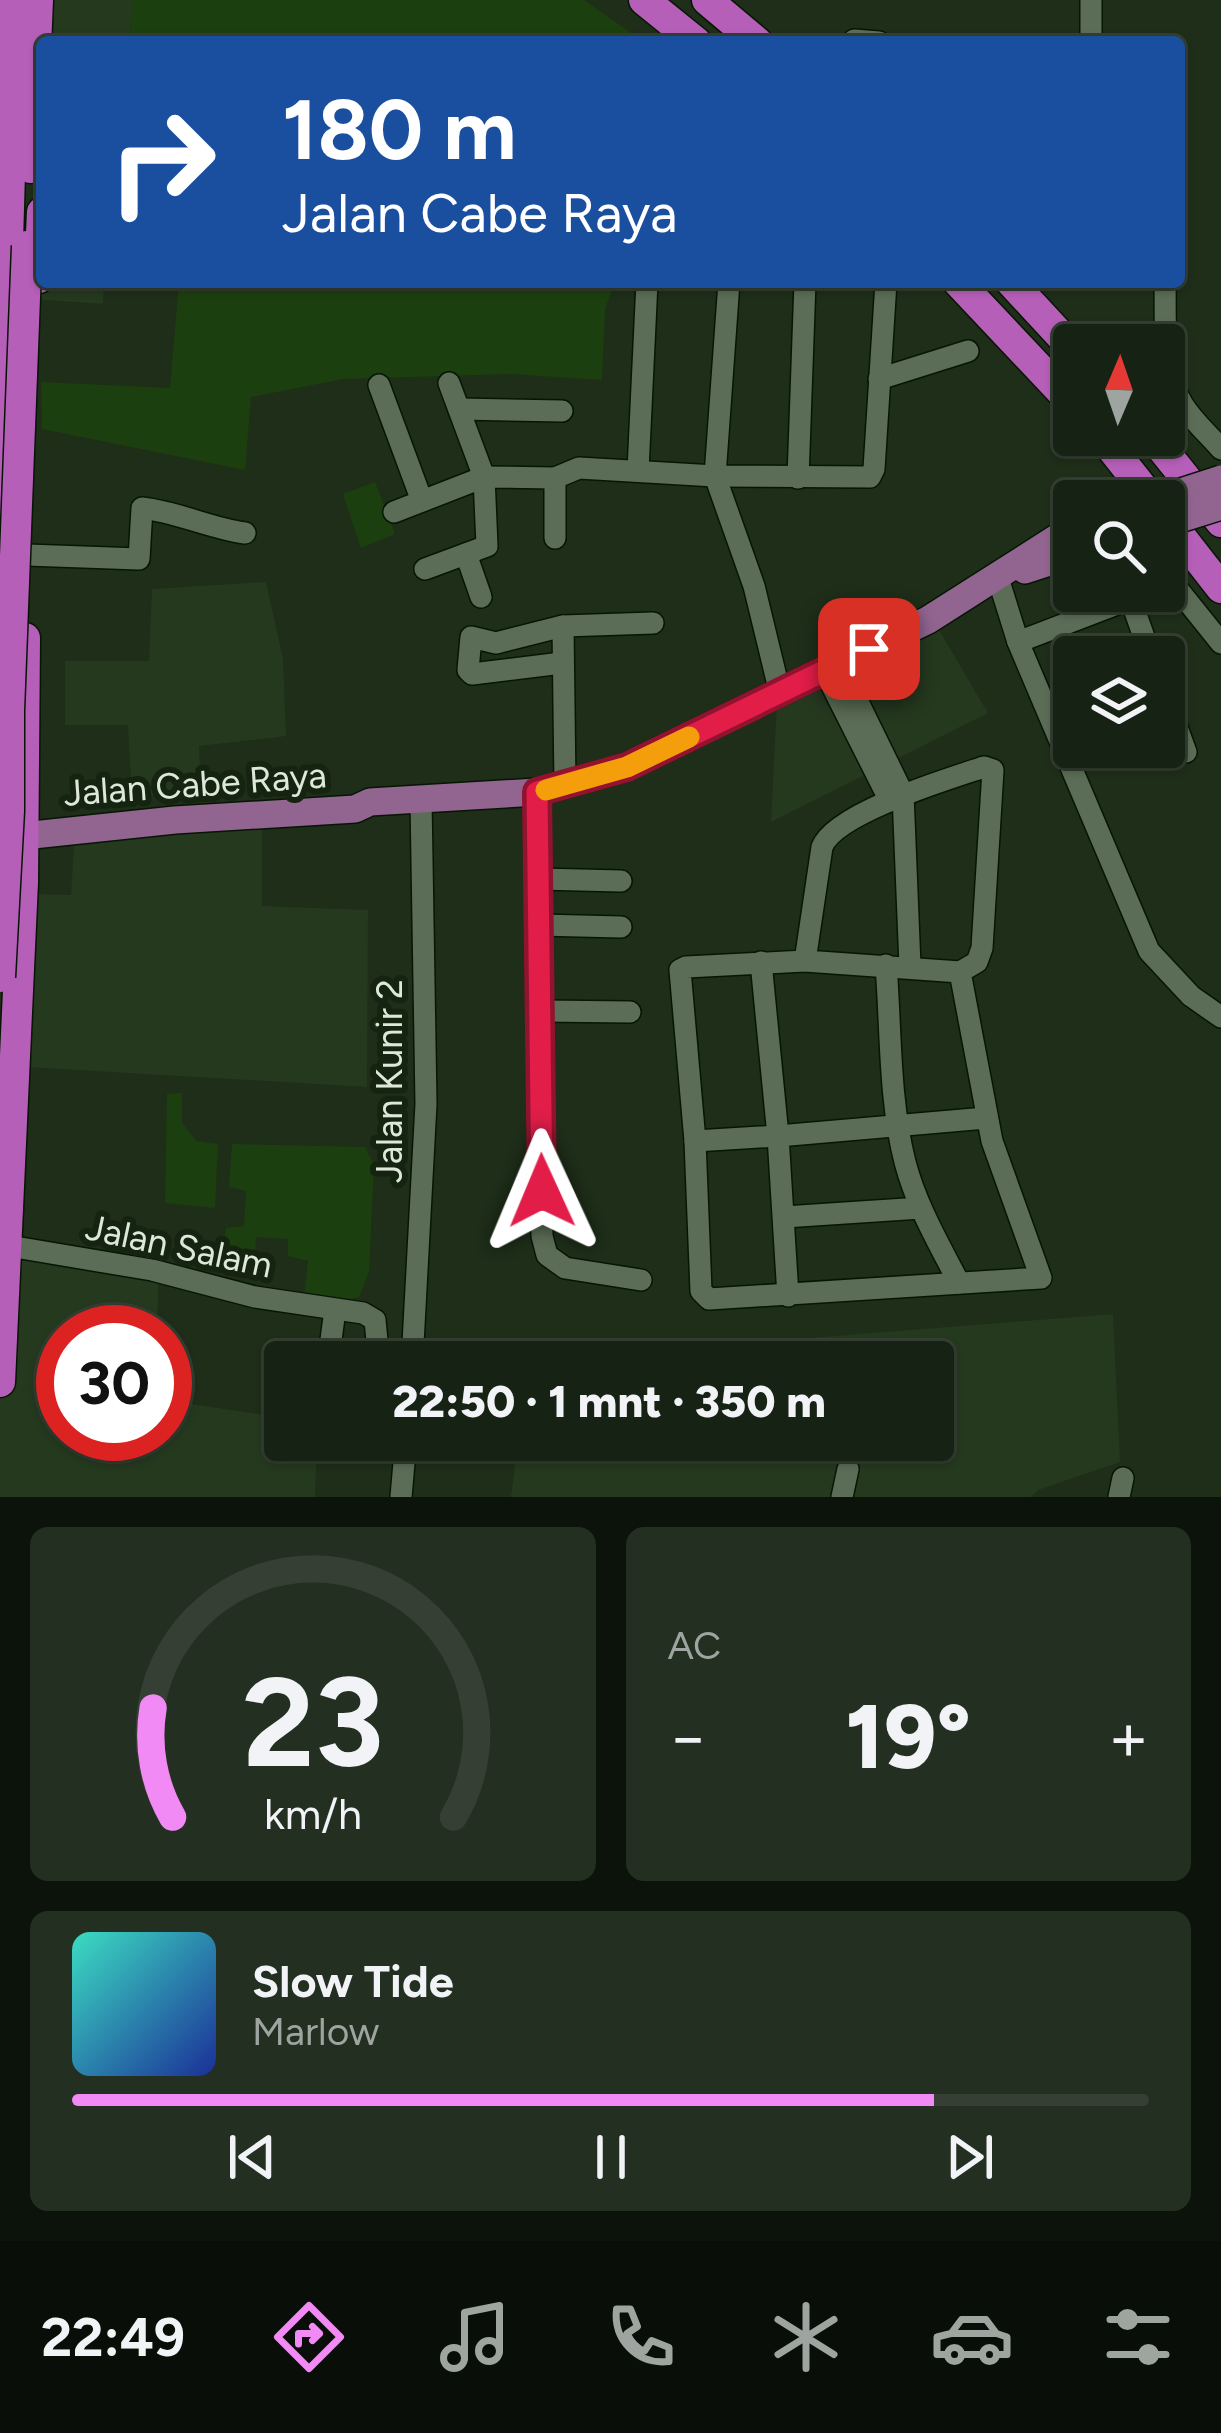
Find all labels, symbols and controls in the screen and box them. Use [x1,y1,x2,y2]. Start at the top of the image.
text: 180 m [282,79,517,180]
icon: right [84,84,240,240]
text: Jalan Cabe Raya [282,181,677,246]
north arrow [1053,324,1185,456]
map controls [1053,324,1185,768]
button: search [1053,480,1185,612]
pin [818,598,920,700]
icon: arrive [836,616,902,682]
button: layers [1053,636,1185,768]
street label: Jalan Cabe Raya [62,753,328,815]
street label: Jalan Kunir 2 [368,979,411,1183]
position arrow [479,1128,605,1254]
street label: Jalan Salam [82,1205,276,1287]
speed limit sign: 30 [36,1305,192,1461]
text: 22:50 · 1 mnt · 350 m [392,1374,826,1428]
text: AC [668,1622,721,1669]
text: 23 [242,1647,384,1797]
text: 19° [845,1682,971,1791]
text: − [668,1697,709,1777]
text: + [1108,1697,1149,1777]
text: km/h [264,1788,362,1840]
text: Slow Tide [252,1954,454,2008]
text: Marlow [252,2008,379,2055]
icon: previous [219,2124,285,2190]
icon: pause [578,2124,644,2190]
icon: next [937,2124,1003,2190]
icon: directions [267,2295,351,2379]
icon: music [433,2295,517,2379]
icon: phone [599,2295,683,2379]
icon: climate [764,2295,848,2379]
icon: car [930,2295,1014,2379]
icon: filters [1096,2295,1180,2379]
text: 22:49 [41,2305,185,2370]

